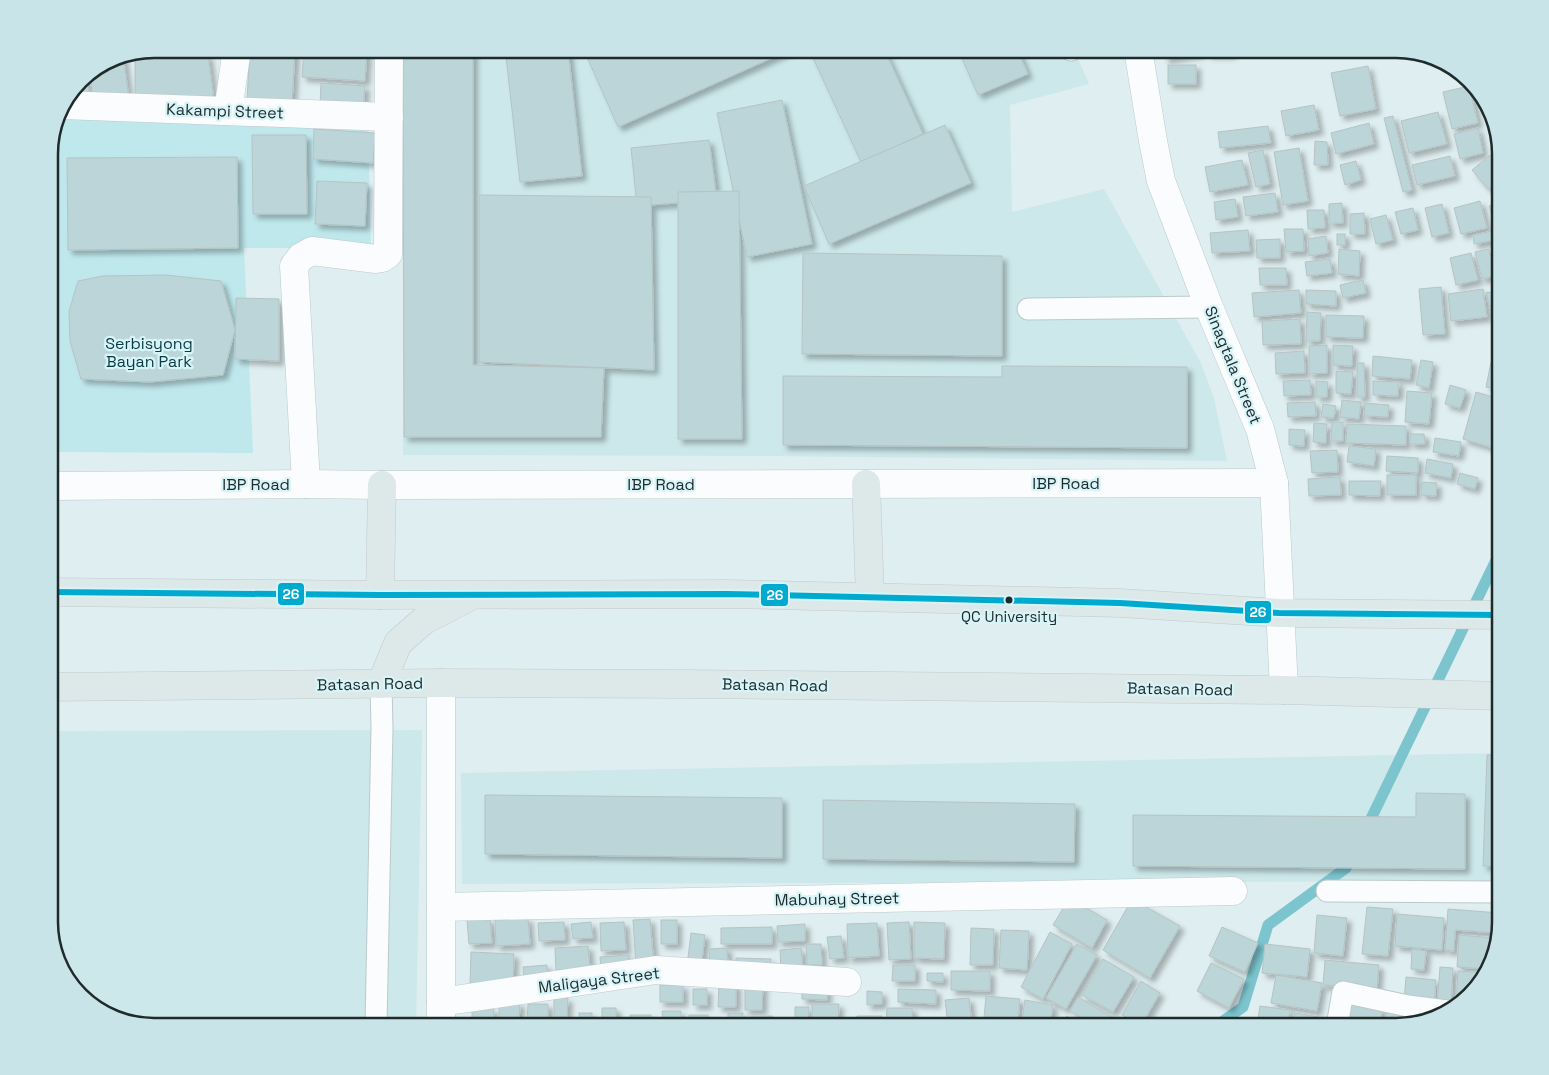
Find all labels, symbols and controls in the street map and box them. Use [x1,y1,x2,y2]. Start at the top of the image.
street label: Kakampi Street [166,98,284,124]
street label: Sinagtala Street [1200,303,1266,427]
park label: Serbisyong Bayan Park [105,333,193,372]
street label: IBP Road [1032,473,1100,494]
street label: IBP Road [222,474,290,495]
street label: IBP Road [627,474,695,495]
line badge: 26 [277,582,305,606]
line badge: 26 [760,583,789,607]
text: 26 [283,585,300,603]
text: 26 [767,586,784,604]
marker: QC University [1004,595,1014,605]
line badge: 26 [1244,600,1272,624]
text: 26 [1250,603,1267,621]
place label: QC University [961,607,1057,626]
street label: Batasan Road [317,673,423,695]
street label: Batasan Road [722,674,828,696]
street label: Batasan Road [1127,678,1233,700]
street label: Mabuhay Street [774,887,900,911]
street label: Maligaya Street [537,962,661,998]

